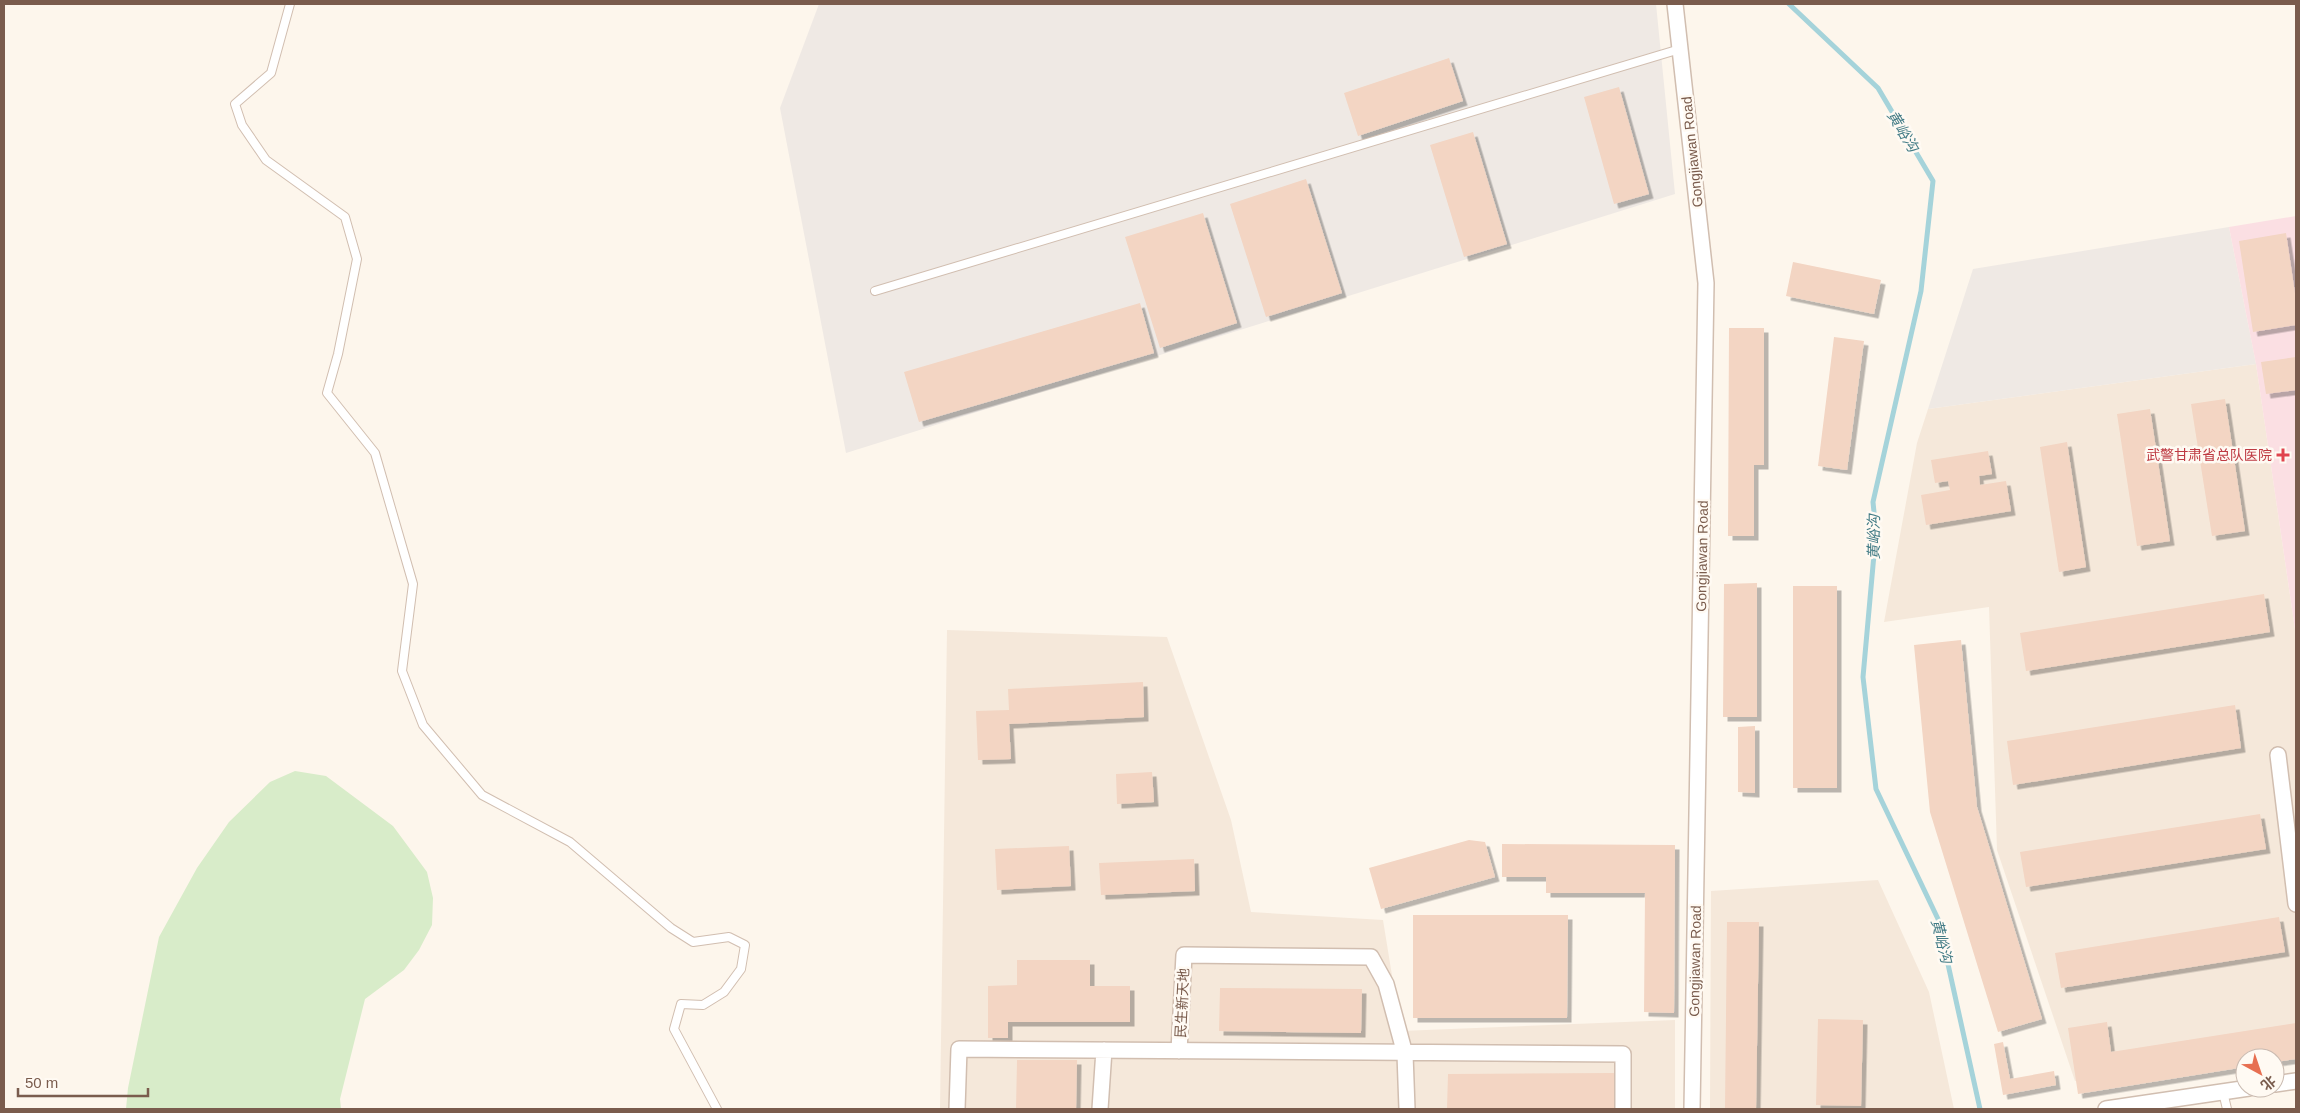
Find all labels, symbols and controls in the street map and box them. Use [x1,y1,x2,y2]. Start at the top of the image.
street label: Gongjiawan Road [1678,96,1706,208]
water label: 黄峪沟 [1884,107,1923,156]
place label: 武警甘肃省总队医院 [2146,447,2272,463]
marker: 武警甘肃省总队医院 [2276,448,2290,462]
street label: Gongjiawan Road [1693,500,1711,612]
water label: 黄峪沟 [1865,513,1882,560]
street label: Gongjiawan Road [1686,905,1704,1017]
water label: 黄峪沟 [1928,917,1956,967]
street label: 民生新天地 [1172,968,1192,1038]
north arrow [2235,1048,2285,1098]
scale bar [18,1066,148,1098]
text: 北 [2258,1072,2279,1094]
text: 50 m [25,1074,58,1091]

